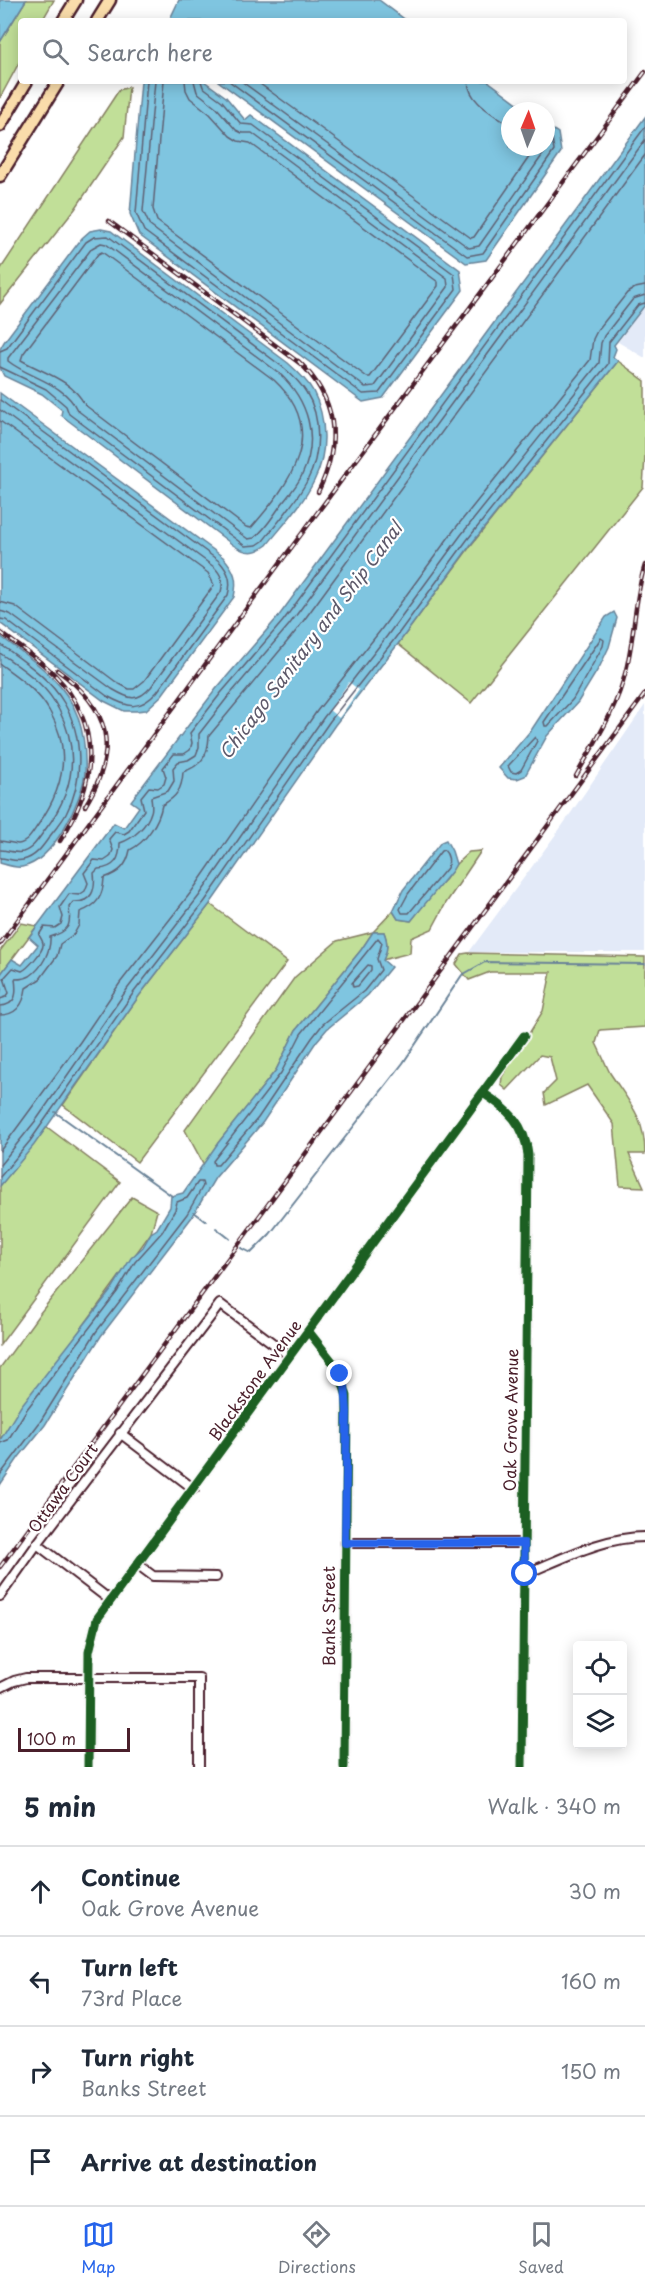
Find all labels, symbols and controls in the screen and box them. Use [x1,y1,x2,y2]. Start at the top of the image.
search box [18,18,627,84]
icon: search [39,35,72,68]
text: Search here [87,35,213,68]
north arrow [501,102,555,156]
water label: Chicago Sanitary and Ship Canal [212,514,410,764]
street label: Blackstone Avenue [202,1314,306,1445]
street label: Oak Grove Avenue [497,1348,523,1491]
route end [326,1360,352,1386]
street label: Ottawa Court [21,1437,103,1537]
route start [511,1560,537,1586]
street label: Banks Street [316,1565,340,1666]
map controls [573,1641,627,1749]
button: locate [573,1641,627,1695]
button: layers [573,1695,627,1749]
scale bar [18,1725,130,1752]
text: 100 m [27,1726,76,1750]
text: 5 min [24,1787,96,1826]
text: Walk · 340 m [488,1791,621,1821]
text: Continue [81,1860,180,1893]
icon: ahead [24,1875,57,1908]
text: 30 m [568,1876,621,1906]
text: Oak Grove Avenue [81,1893,259,1923]
text: Turn left [81,1950,178,1983]
icon: left [24,1965,57,1998]
text: 160 m [561,1966,621,1996]
text: 73rd Place [81,1983,183,2013]
text: Turn right [81,2040,194,2073]
icon: right [24,2055,57,2088]
text: 150 m [561,2056,621,2086]
text: Banks Street [81,2073,206,2103]
icon: arrive [24,2145,57,2178]
text: Arrive at destination [81,2145,317,2178]
tab: Map [81,2218,115,2278]
tab: Directions [278,2218,356,2278]
tab: Saved [518,2218,564,2278]

